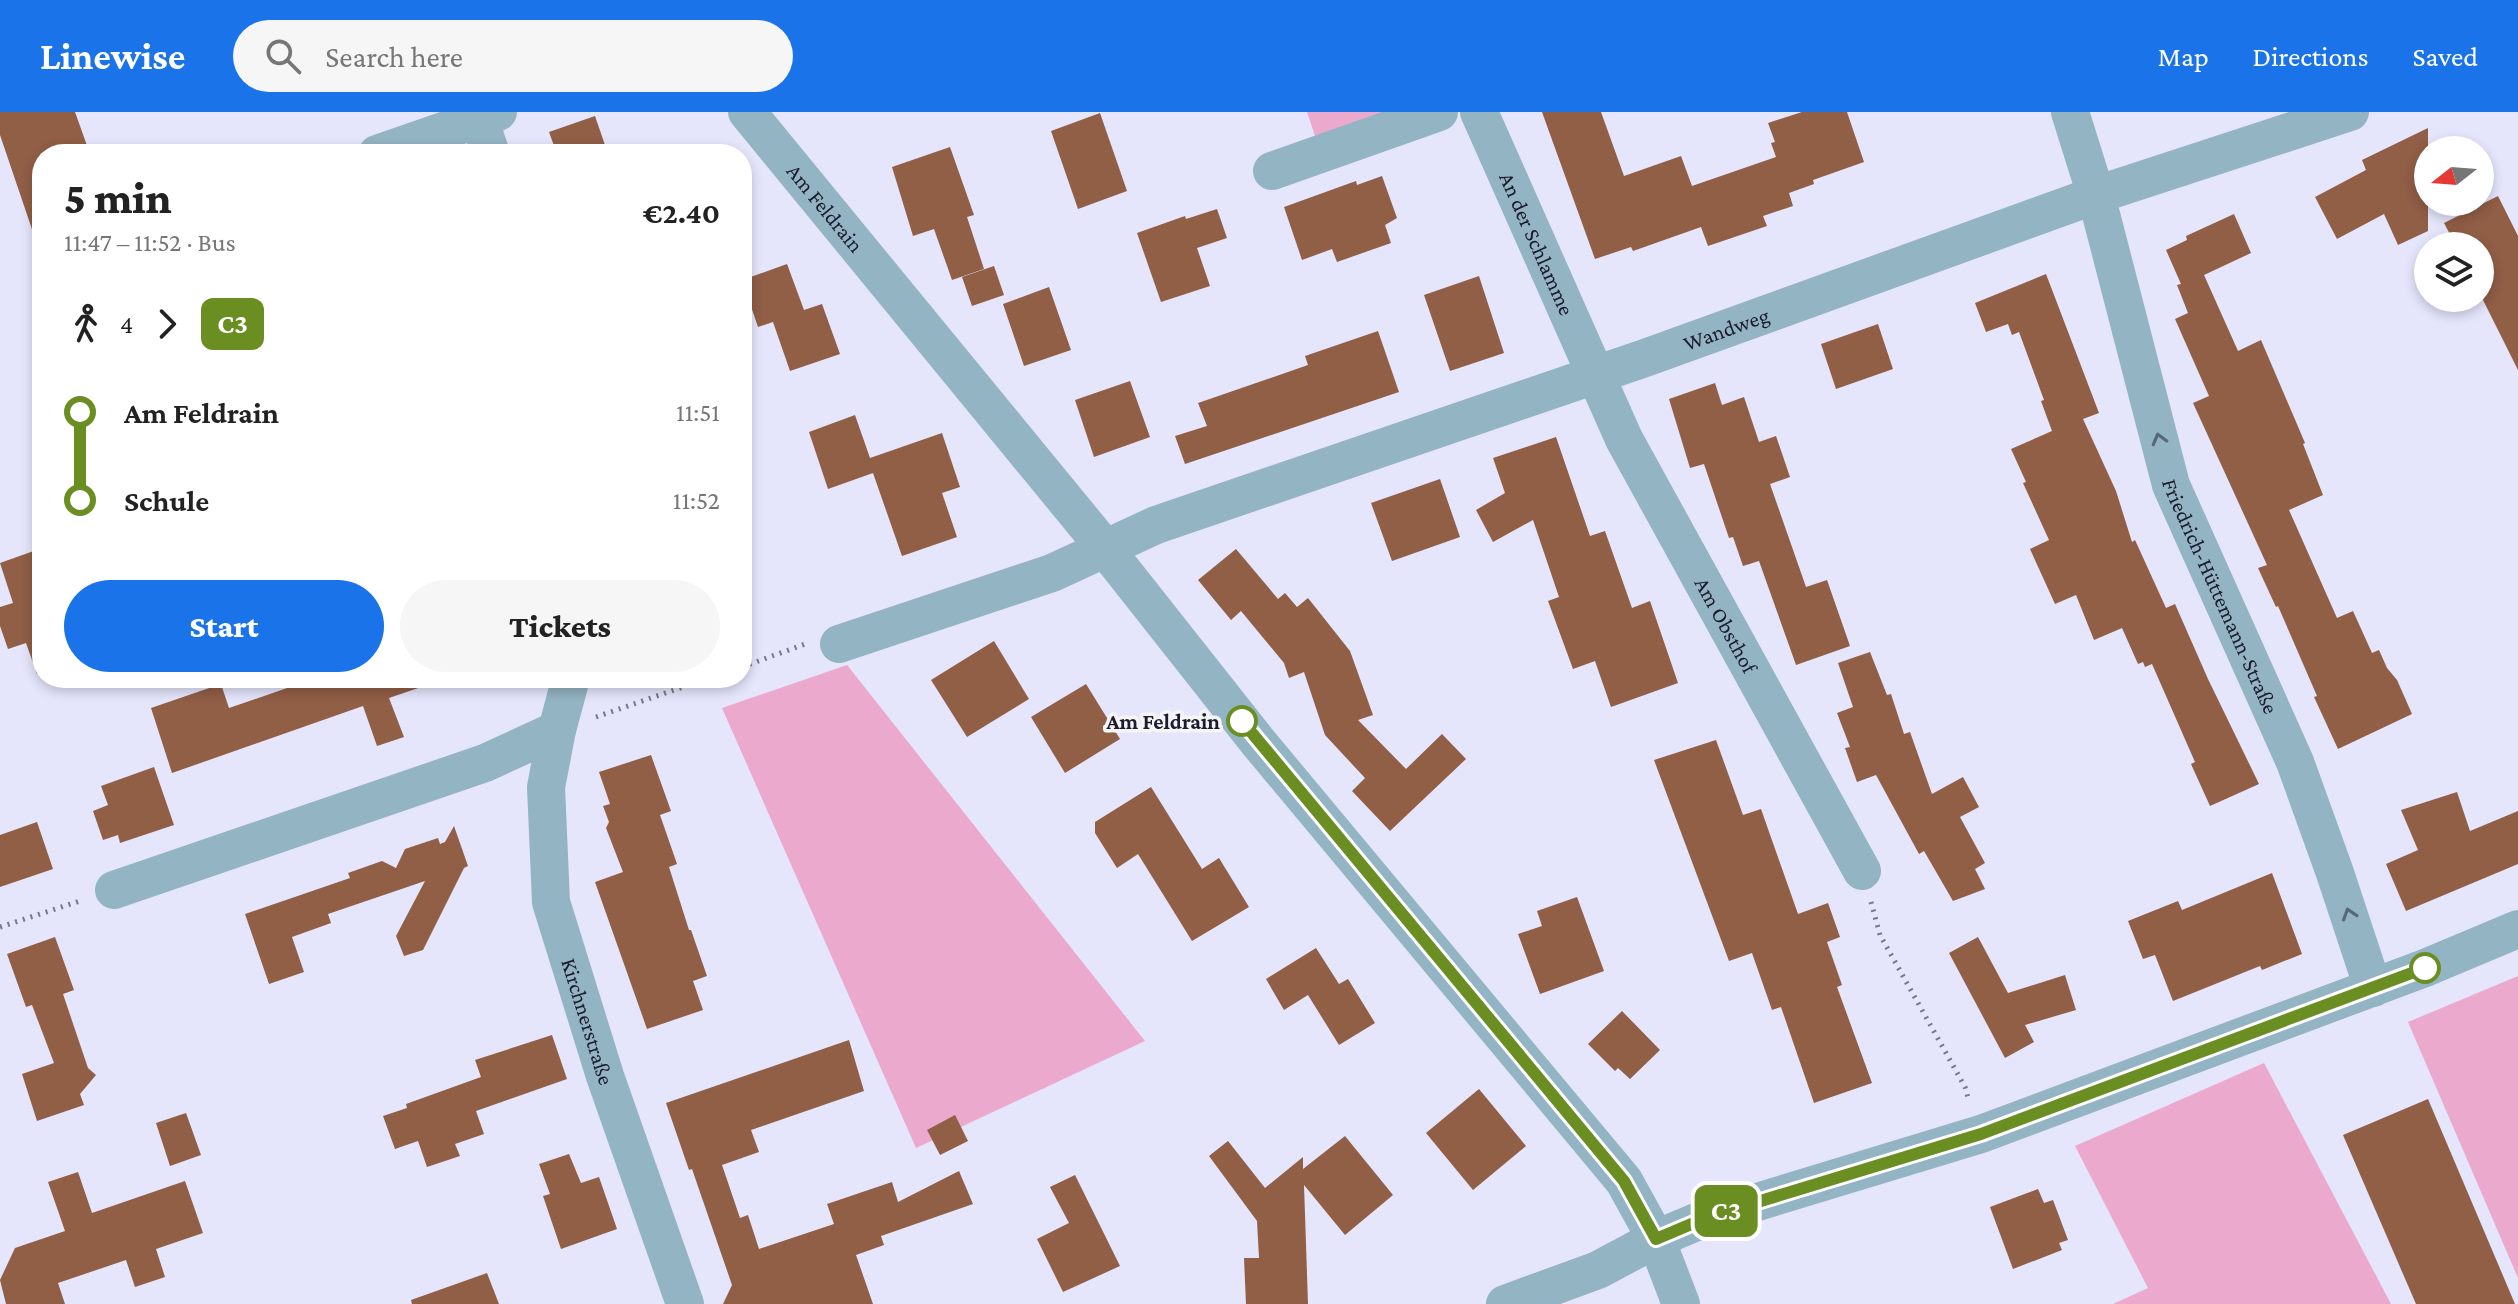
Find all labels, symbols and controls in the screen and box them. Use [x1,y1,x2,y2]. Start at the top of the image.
search box [233,20,793,92]
icon: search [261,34,305,78]
text: Linewise [40,35,185,77]
text: Search here [325,40,463,73]
text: Map [2158,41,2209,72]
text: Directions [2253,41,2368,72]
text: Saved [2412,41,2478,72]
north arrow [2414,136,2494,216]
map controls [2414,136,2494,312]
street label: Am Feldrain [782,159,869,257]
street label: An der Schlamme [1495,168,1580,319]
text: 5 min [64,174,172,222]
text: €2.40 [643,196,720,229]
text: 11:47 – 11:52 · Bus [64,228,236,257]
button: layers [2414,232,2494,312]
icon: walk [64,302,108,346]
icon: forward [145,302,189,346]
street label: Wandweg [1680,302,1773,356]
text: C3 [217,308,248,339]
text: 4 [120,310,133,339]
text: Am Feldrain [124,396,279,429]
text: 11:51 [676,398,720,427]
one-way arrow [2151,433,2168,447]
street label: Friedrich-Hüttemann-Straße [2157,476,2284,717]
text: Schule [124,484,209,517]
text: 11:52 [673,486,720,515]
street label: Am Obsthof [1690,573,1764,679]
button: Start [64,580,384,672]
button: Tickets [400,580,720,672]
marker: Am Feldrain [1227,706,1257,736]
place label: Am Feldrain [1105,709,1220,734]
one-way arrow [2342,908,2358,922]
unlabelled marker [2410,953,2440,983]
street label: Kirchnerstraße [557,955,620,1088]
line badge: C3 [1690,1185,1762,1237]
text: C3 [1711,1195,1741,1226]

